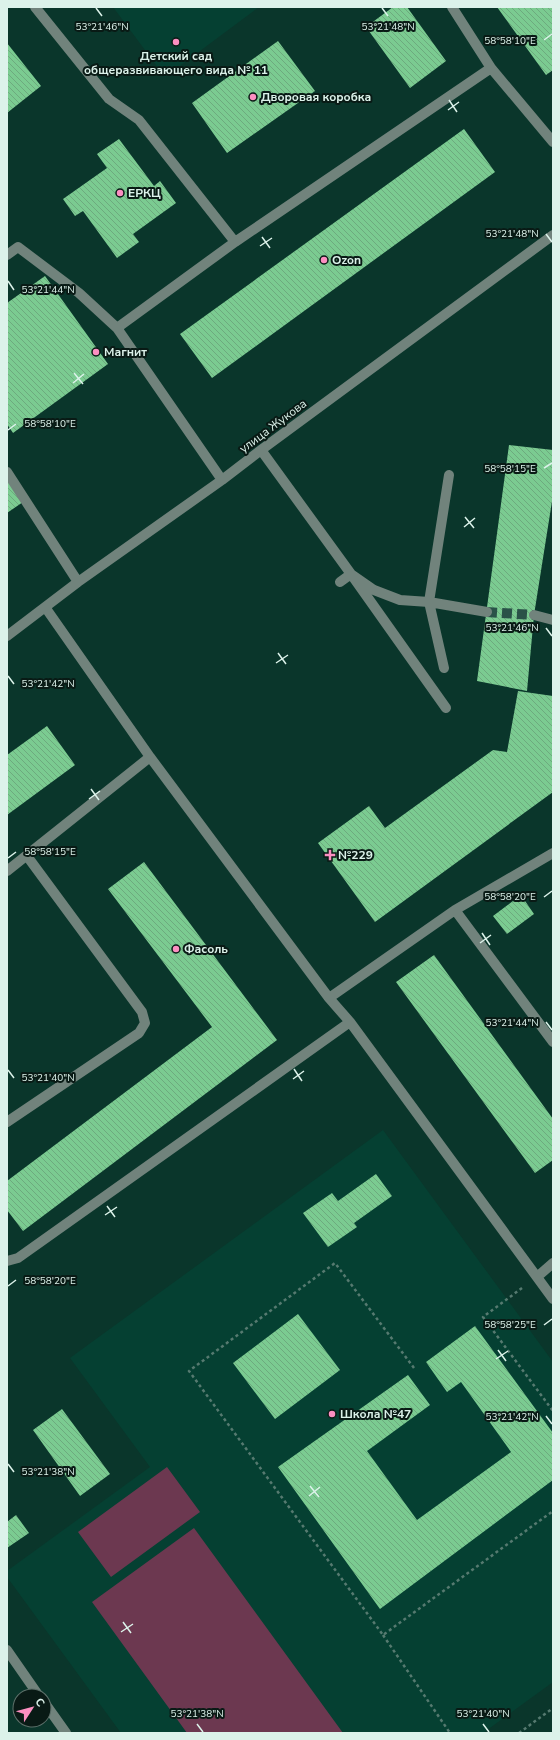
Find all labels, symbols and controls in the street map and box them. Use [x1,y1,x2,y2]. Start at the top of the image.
text: 53°21'46"N [75,20,129,34]
text: 53°21'48"N [361,20,415,34]
text: 58°58'10"E [484,34,536,48]
marker: Детский сад общеразвивающего вида № 11 [171,37,181,47]
place label: Детский сад общеразвивающего вида № 11 [84,48,268,78]
place label: Дворовая коробка [261,89,371,105]
marker: Дворовая коробка [248,92,258,102]
place label: ЕРКЦ [128,185,161,201]
marker: ЕРКЦ [115,188,125,198]
text: 53°21'48"N [485,227,539,241]
place label: Ozon [332,252,361,268]
marker: Ozon [319,255,329,265]
text: 53°21'44"N [21,283,75,297]
place label: Магнит [104,344,147,360]
marker: Магнит [91,347,101,357]
street label: улица Жукова [236,395,310,457]
text: 58°58'10"E [24,417,76,431]
text: 58°58'15"E [484,462,536,476]
text: 53°21'46"N [485,621,539,635]
text: 53°21'42"N [21,677,75,691]
text: 58°58'15"E [24,845,76,859]
place label: №229 [338,847,373,863]
marker: №229 [325,850,335,860]
text: 58°58'20"E [484,890,536,904]
place label: Фасоль [184,941,228,957]
marker: Фасоль [171,944,181,954]
text: 53°21'44"N [485,1016,539,1030]
text: 53°21'40"N [21,1071,75,1085]
text: 58°58'20"E [24,1274,76,1288]
text: 58°58'25"E [484,1318,536,1332]
place label: Школа №47 [340,1406,411,1422]
marker: Школа №47 [327,1409,337,1419]
text: 53°21'42"N [485,1410,539,1424]
text: 53°21'38"N [21,1465,75,1479]
north arrow [12,1688,52,1728]
text: С [31,1695,48,1710]
text: 53°21'38"N [170,1707,224,1721]
text: 53°21'40"N [456,1707,510,1721]

